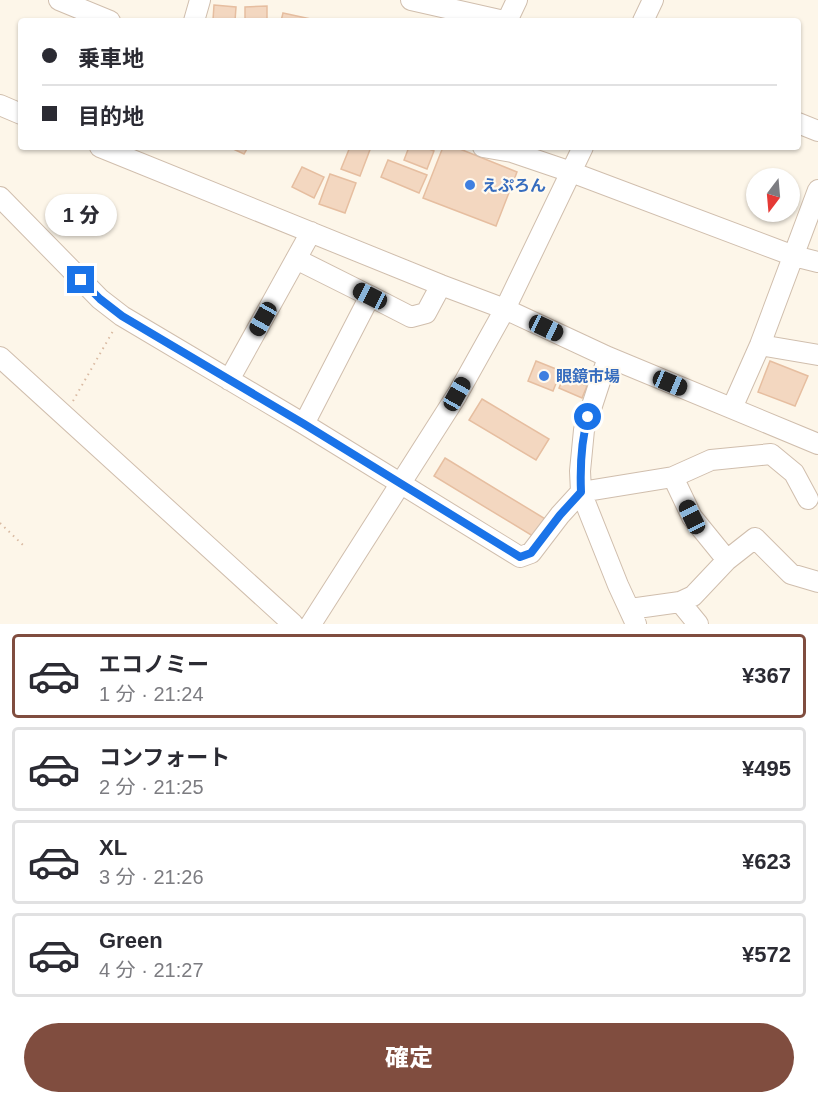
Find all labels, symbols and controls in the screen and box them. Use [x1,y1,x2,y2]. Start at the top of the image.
text: 乗車地 [78,46,144,71]
text: 目的地 [78,104,144,129]
north arrow [746,168,800,222]
map controls [746,168,800,222]
place label: えぷろん [482,177,546,194]
marker: えぷろん [463,178,477,192]
callout: 1 分 [45,193,117,235]
text: 1 分 [63,204,99,226]
route end [67,266,94,293]
car [350,280,390,312]
car [246,299,280,339]
car [526,312,566,344]
place label: 眼鏡市場 [556,368,620,385]
car [650,368,690,398]
marker: 眼鏡市場 [537,369,551,383]
car [440,374,474,414]
route start [574,403,601,430]
car [676,497,708,537]
icon: car [27,649,81,703]
text: エコノミー [99,652,209,677]
text: ¥367 [742,663,791,688]
text: 1 分 · 21:24 [99,683,204,705]
icon: car [27,742,81,796]
text: コンフォート [99,745,230,770]
text: ¥495 [742,756,791,781]
text: 2 分 · 21:25 [99,776,204,798]
icon: car [27,835,81,889]
text: XL [99,835,127,860]
text: ¥623 [742,849,791,874]
text: 3 分 · 21:26 [99,866,204,888]
icon: car [27,928,81,982]
text: Green [99,928,163,953]
text: ¥572 [742,942,791,967]
text: 4 分 · 21:27 [99,959,204,981]
button: 確定 [24,1023,794,1092]

